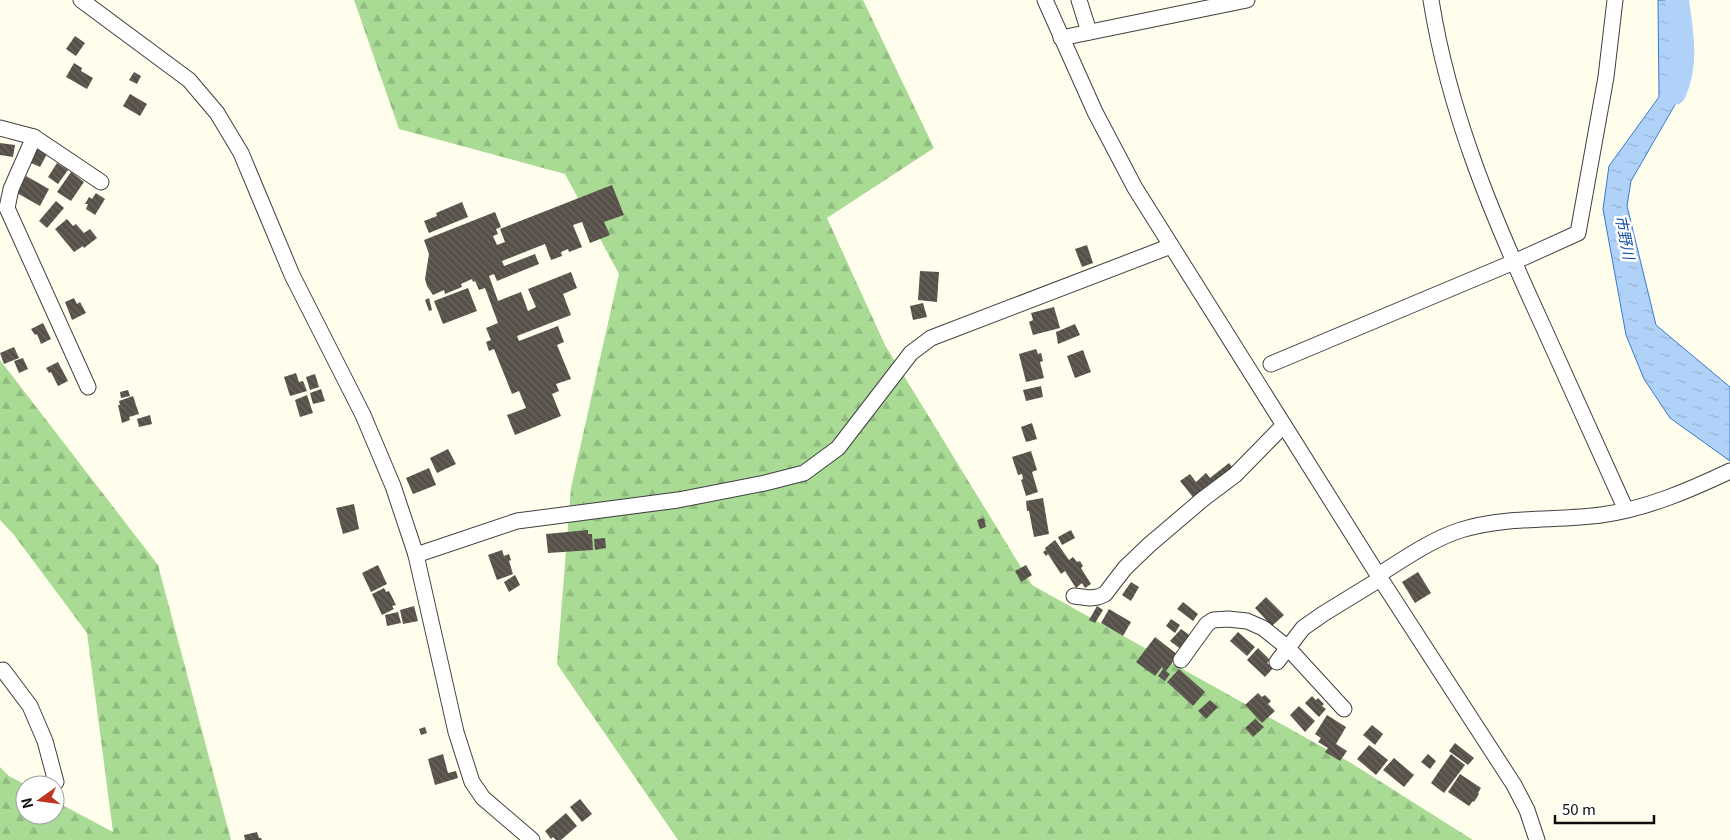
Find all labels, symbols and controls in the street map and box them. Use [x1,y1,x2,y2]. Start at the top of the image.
water label: 市野川 [1611,213,1641,263]
north arrow [15,775,65,825]
scale bar [1555,792,1654,824]
text: N [15,796,37,811]
text: 50 m [1562,798,1596,819]

